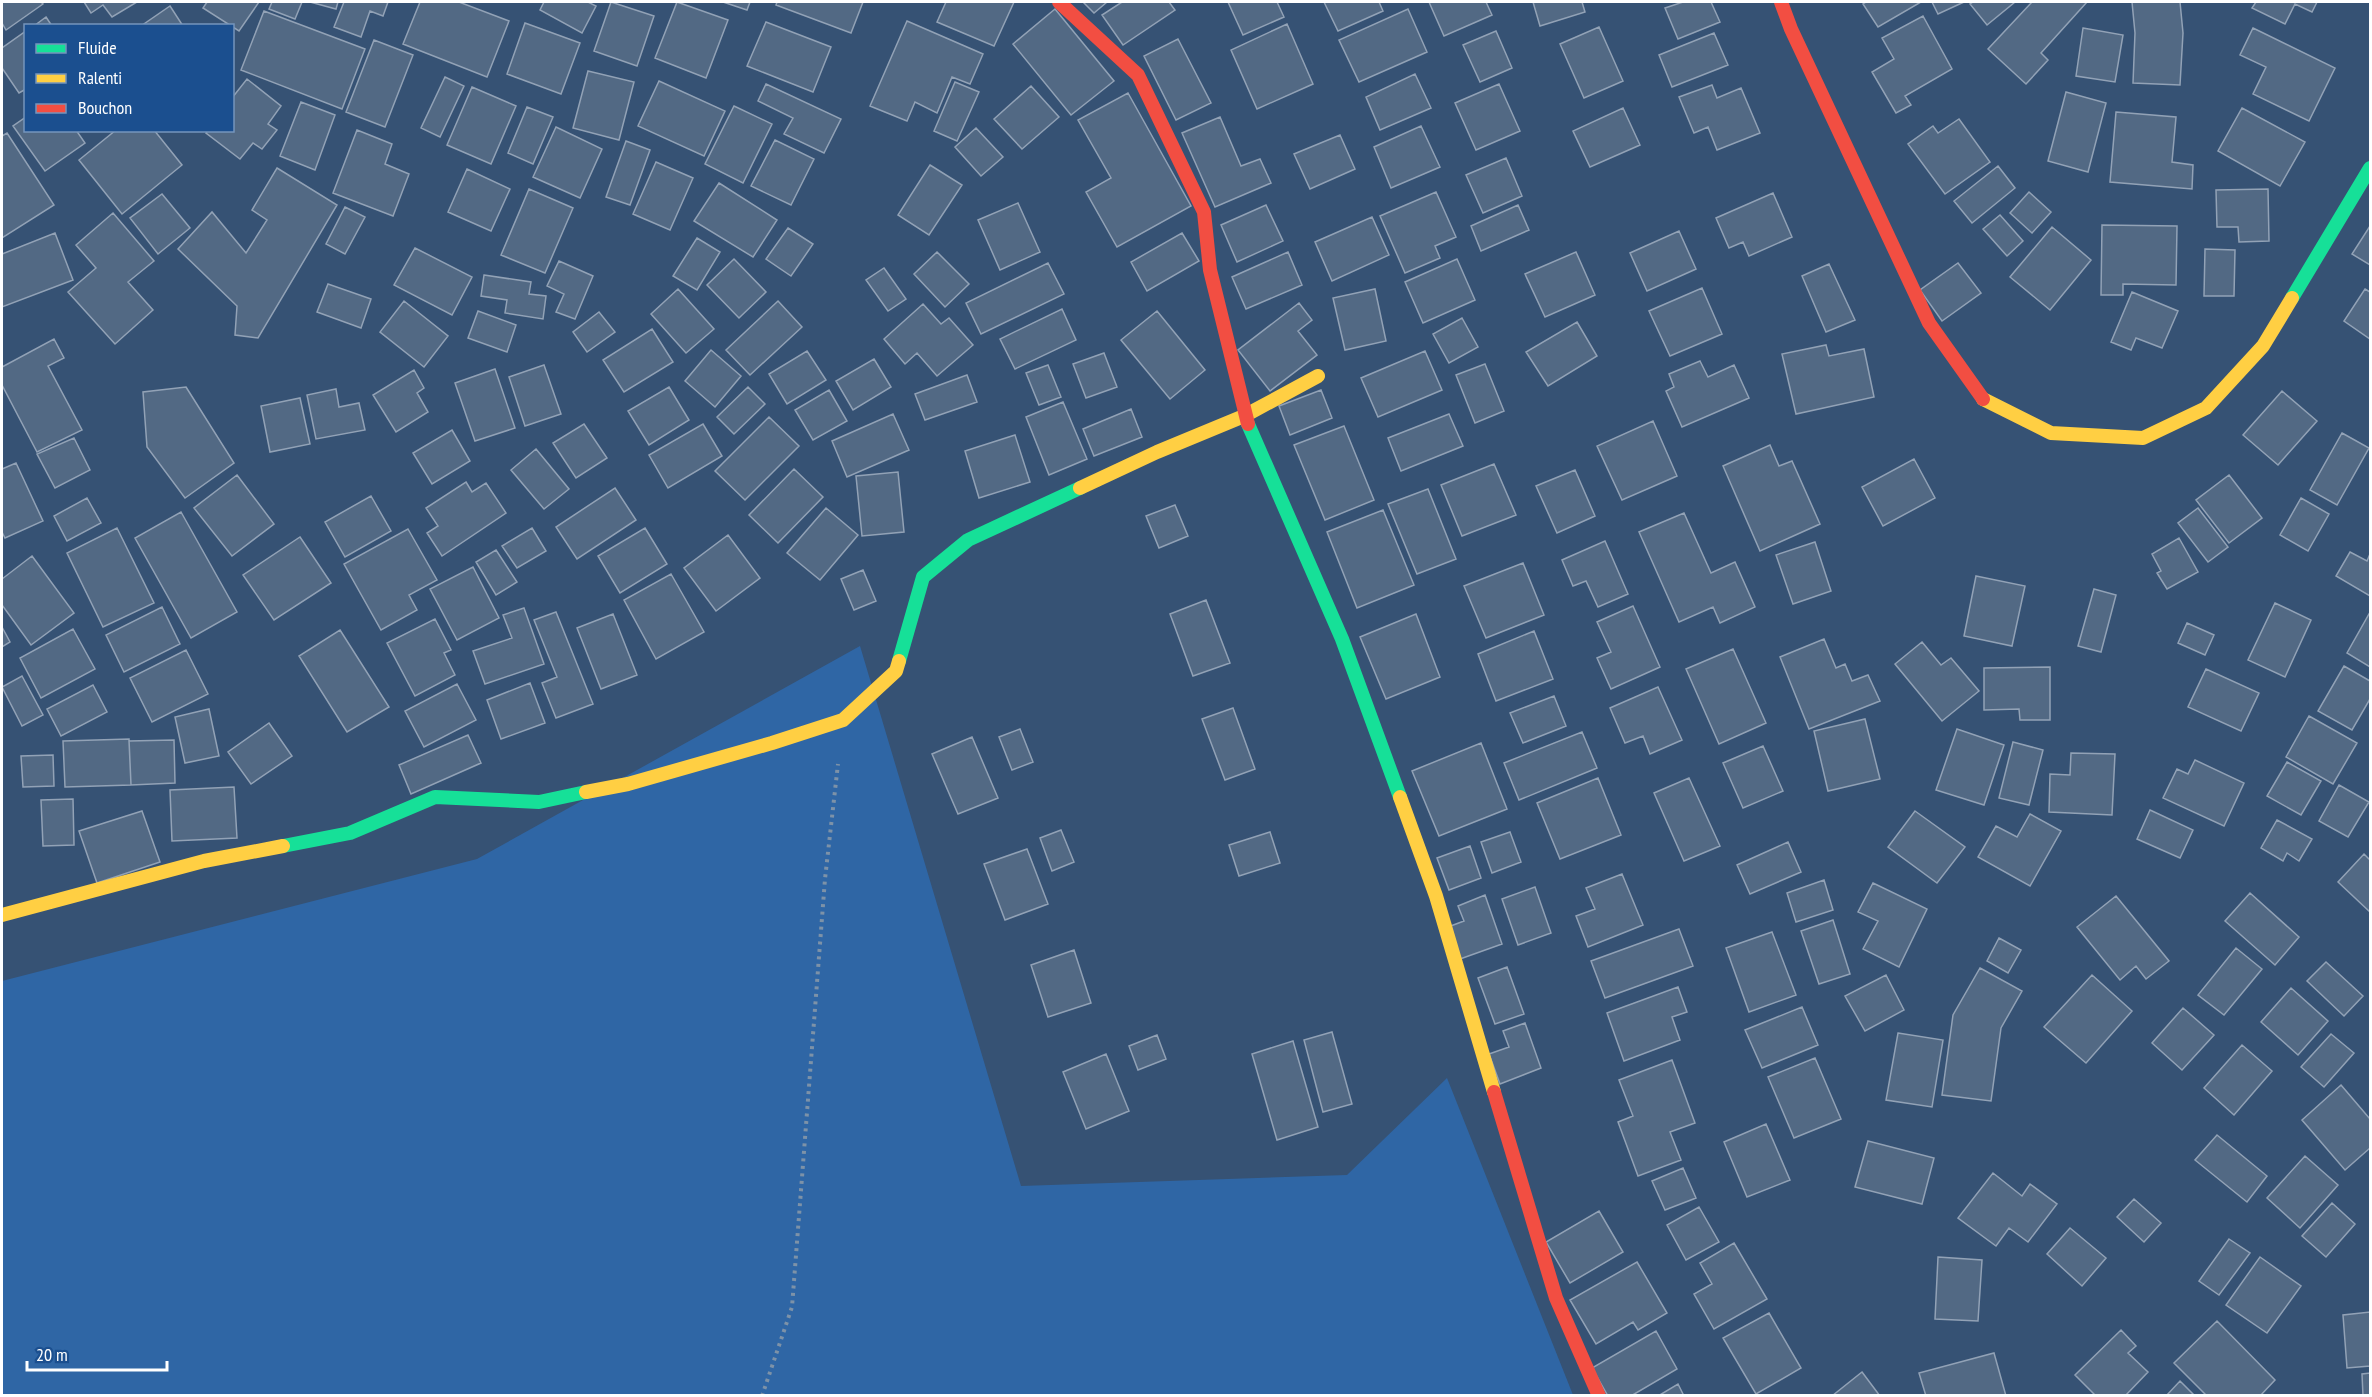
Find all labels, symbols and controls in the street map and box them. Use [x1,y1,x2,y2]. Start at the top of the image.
legend [24,24,234,132]
text: Fluide [78,36,117,59]
text: Ralenti [78,66,122,89]
text: Bouchon [78,96,132,119]
scale bar [27,1334,166,1372]
text: 20 m [36,1343,68,1366]

